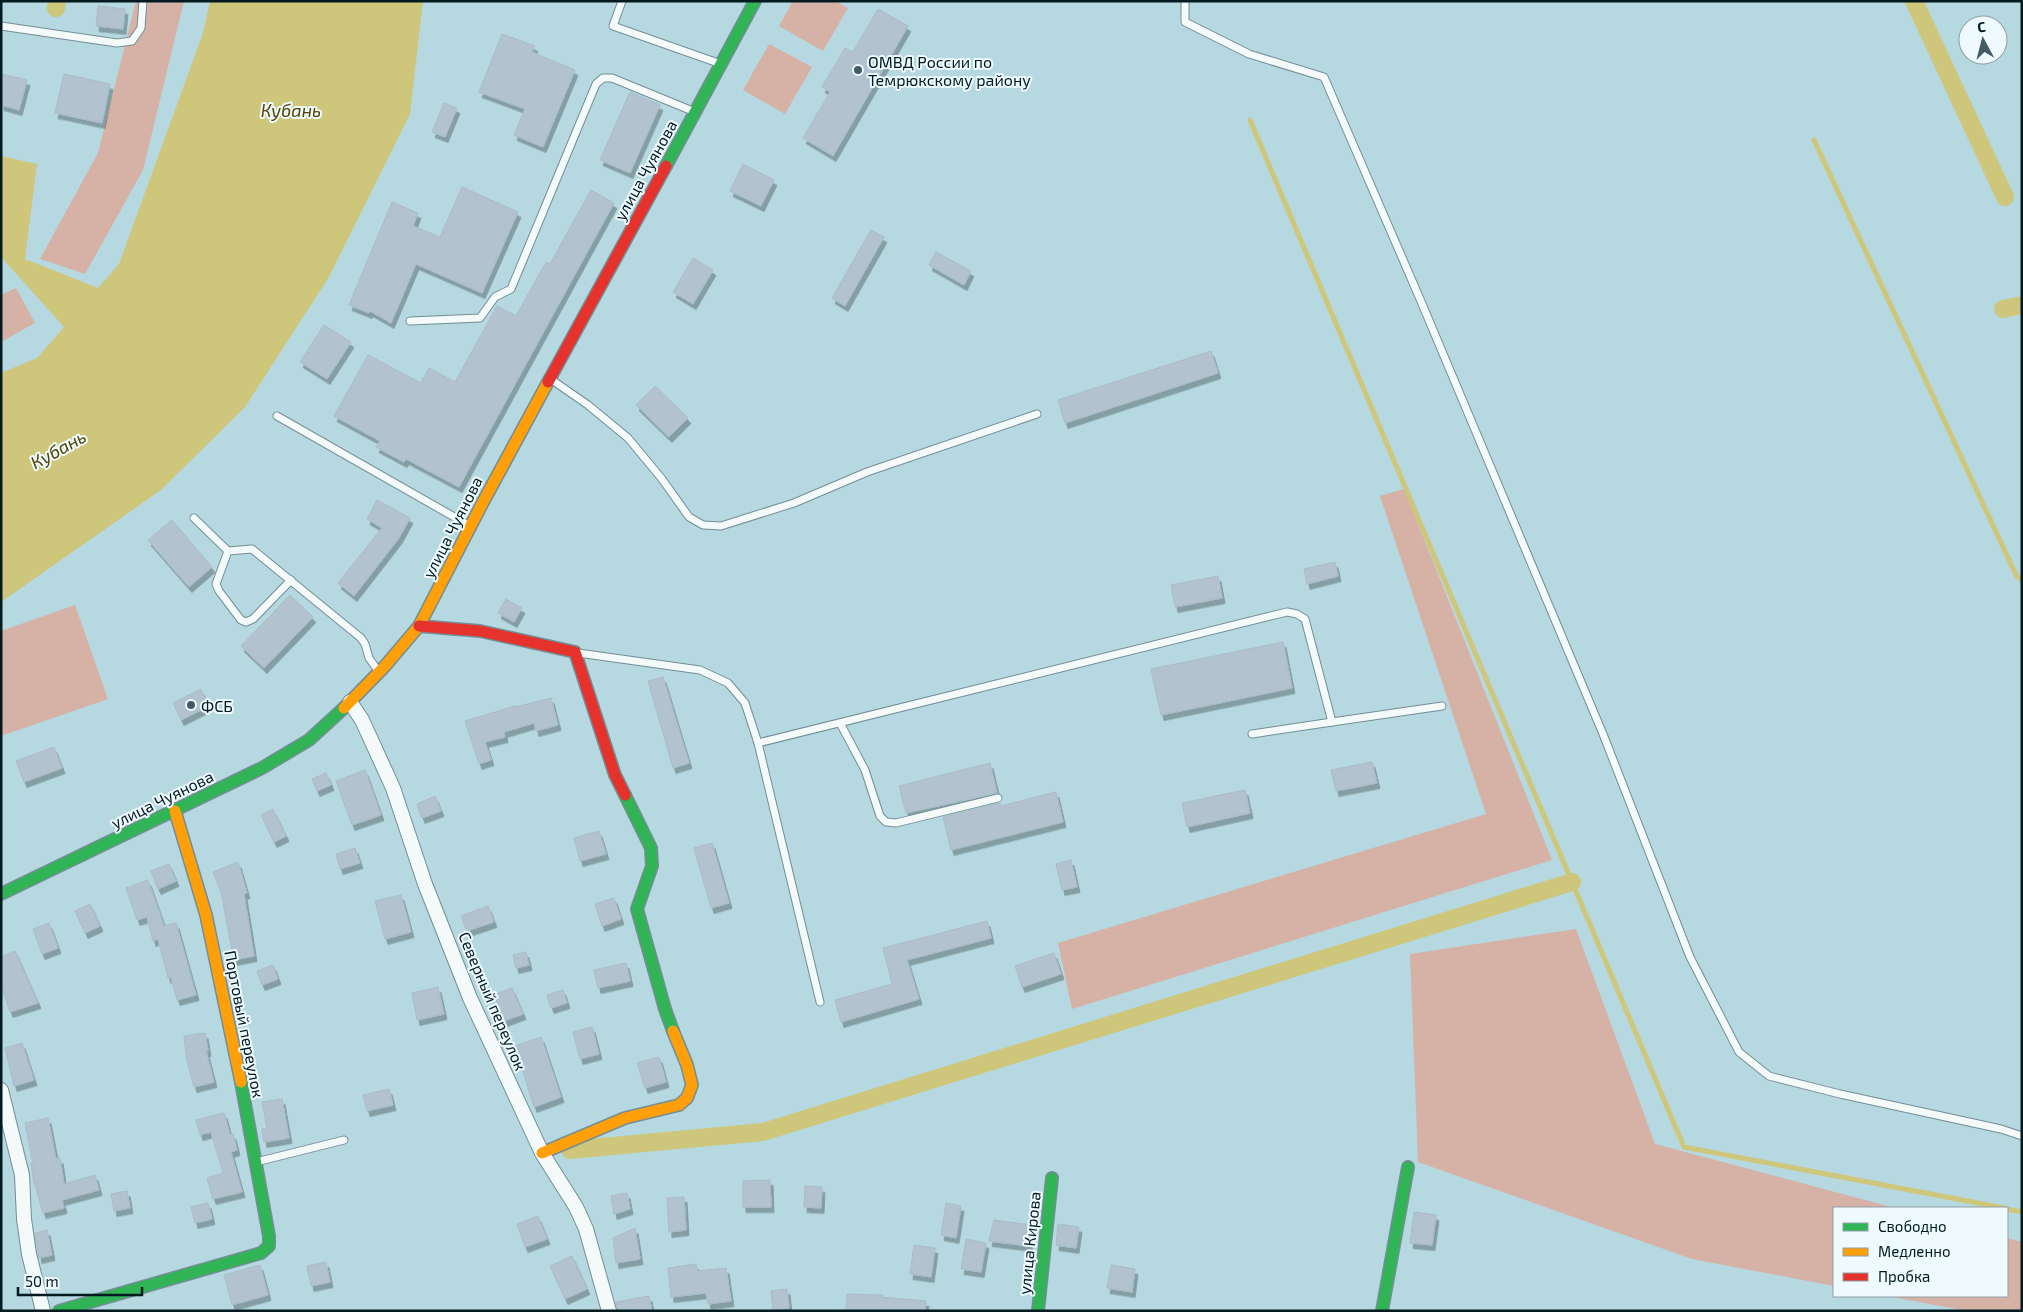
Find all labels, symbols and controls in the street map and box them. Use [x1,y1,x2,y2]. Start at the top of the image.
north arrow [1958,15,2008,65]
text: С [1976,18,1986,36]
place label: ОМВД России по Темрюкскому району [868,52,1031,90]
marker: ОМВД России по Темрюкскому району [852,64,864,76]
water label: Кубань [261,99,321,121]
street label: улица Чуянова [610,117,681,224]
water label: Кубань [26,425,90,473]
street label: улица Чуянова [418,473,487,581]
place label: ФСБ [201,696,233,715]
marker: ФСБ [185,699,197,711]
street label: улица Чуянова [108,766,217,833]
street label: Северный переулок [454,929,531,1074]
street label: Портовый переулок [220,949,269,1100]
street label: улица Кирова [1014,1191,1045,1296]
legend [1833,1207,2008,1297]
text: Свободно [1878,1217,1947,1235]
text: Медленно [1878,1242,1951,1260]
scale bar [18,1264,141,1296]
text: Пробка [1878,1267,1930,1285]
text: 50 m [25,1272,59,1290]

